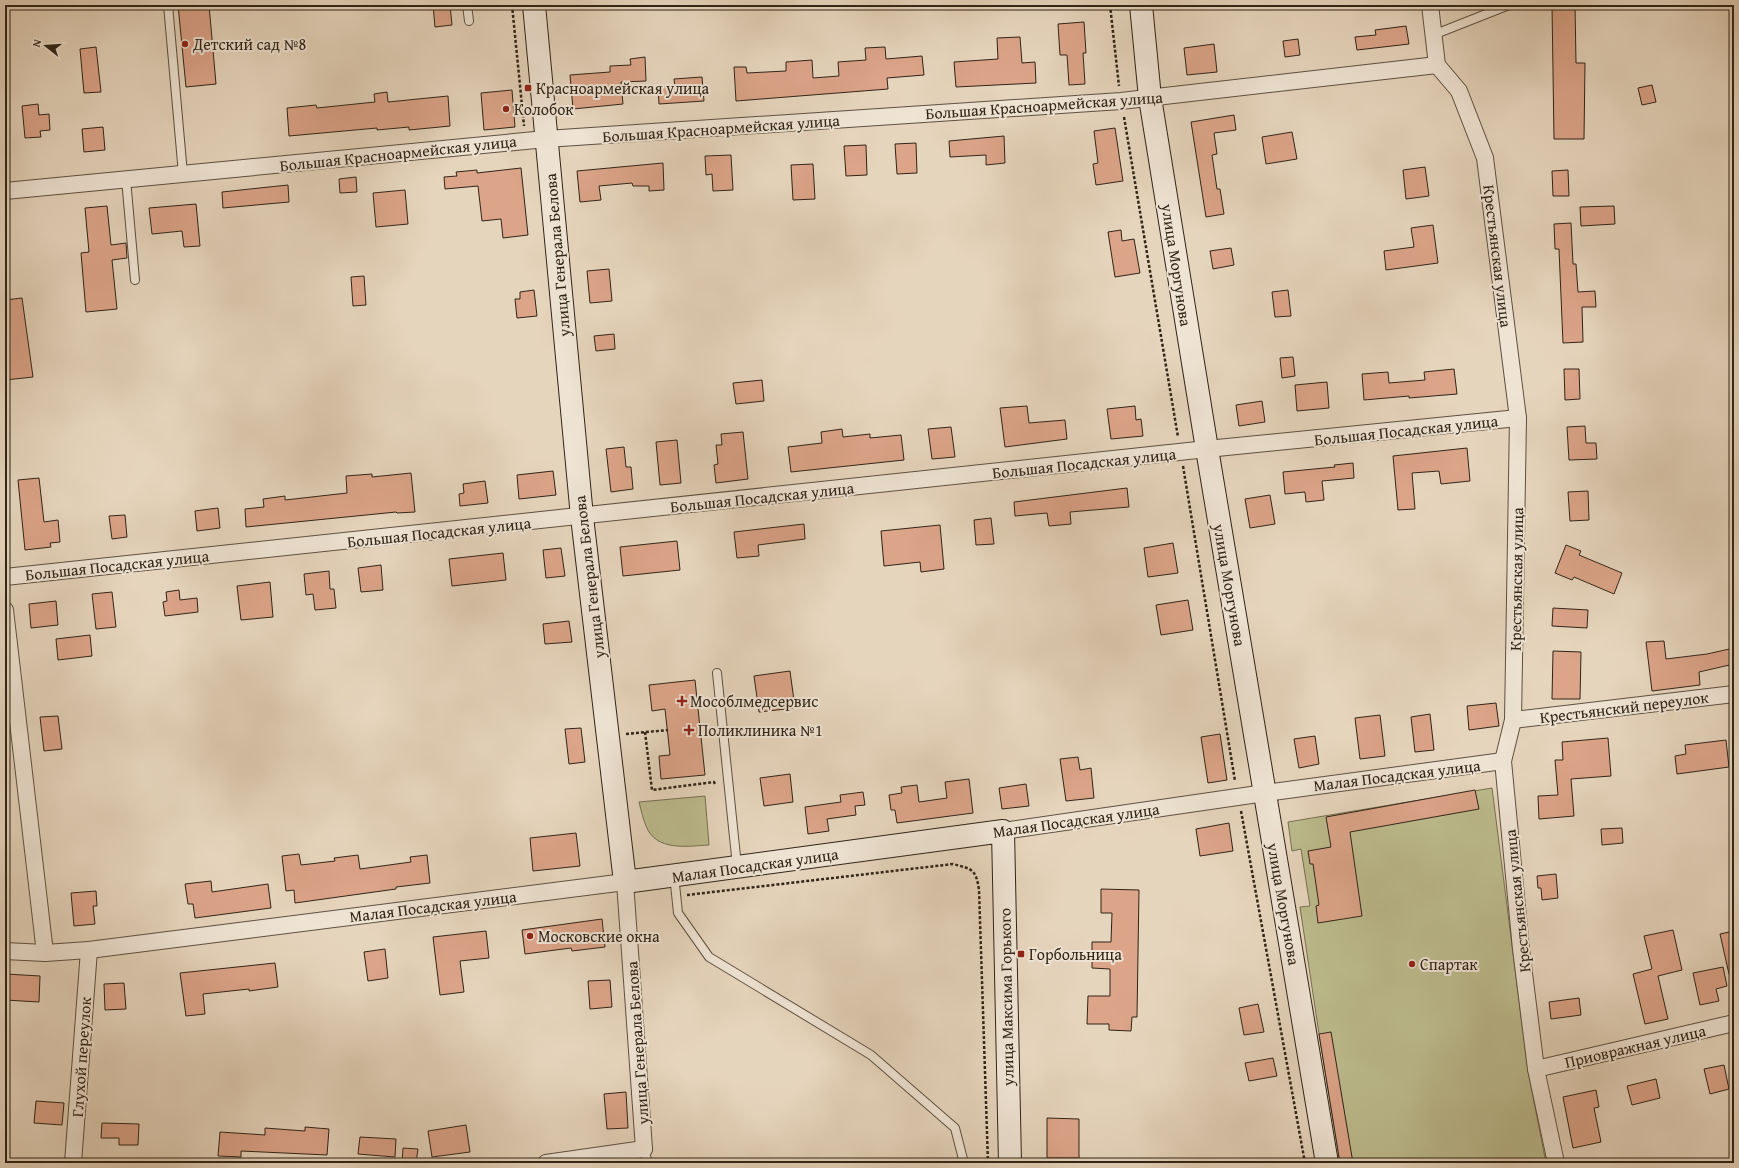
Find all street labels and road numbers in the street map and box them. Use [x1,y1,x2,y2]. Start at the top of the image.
street label: Большая Красноармейская улица [924,85,1164,125]
street label: Большая Красноармейская улица [601,108,841,148]
street label: Большая Красноармейская улица [278,129,518,177]
street label: улица Генерала Белова [538,172,576,339]
street label: Крестьянская улица [1477,183,1519,329]
street label: улица Моргунова [1155,201,1199,328]
street label: Большая Посадская улица [1313,408,1499,452]
street label: Большая Посадская улица [991,441,1177,485]
street label: Большая Посадская улица [669,475,855,519]
street label: улица Генерала Белова [567,494,611,661]
street label: Крестьянская улица [1503,507,1529,651]
street label: Большая Посадская улица [346,510,532,554]
street label: улица Моргунова [1207,521,1253,648]
street label: Большая Посадская улица [24,543,210,587]
street label: Крестьянский переулок [1538,685,1710,729]
street label: Малая Посадская улица [1312,753,1482,797]
street label: Малая Посадская улица [991,796,1161,844]
street label: Крестьянская улица [1498,828,1536,974]
street label: улица Моргунова [1261,840,1307,967]
street label: Малая Посадская улица [670,841,840,889]
street label: Малая Посадская улица [348,884,518,928]
street label: улица Максима Горького [992,908,1020,1087]
street label: улица Генерала Белова [619,960,655,1127]
street label: Глухой переулок [65,996,97,1118]
street label: Приовражная улица [1562,1018,1708,1074]

